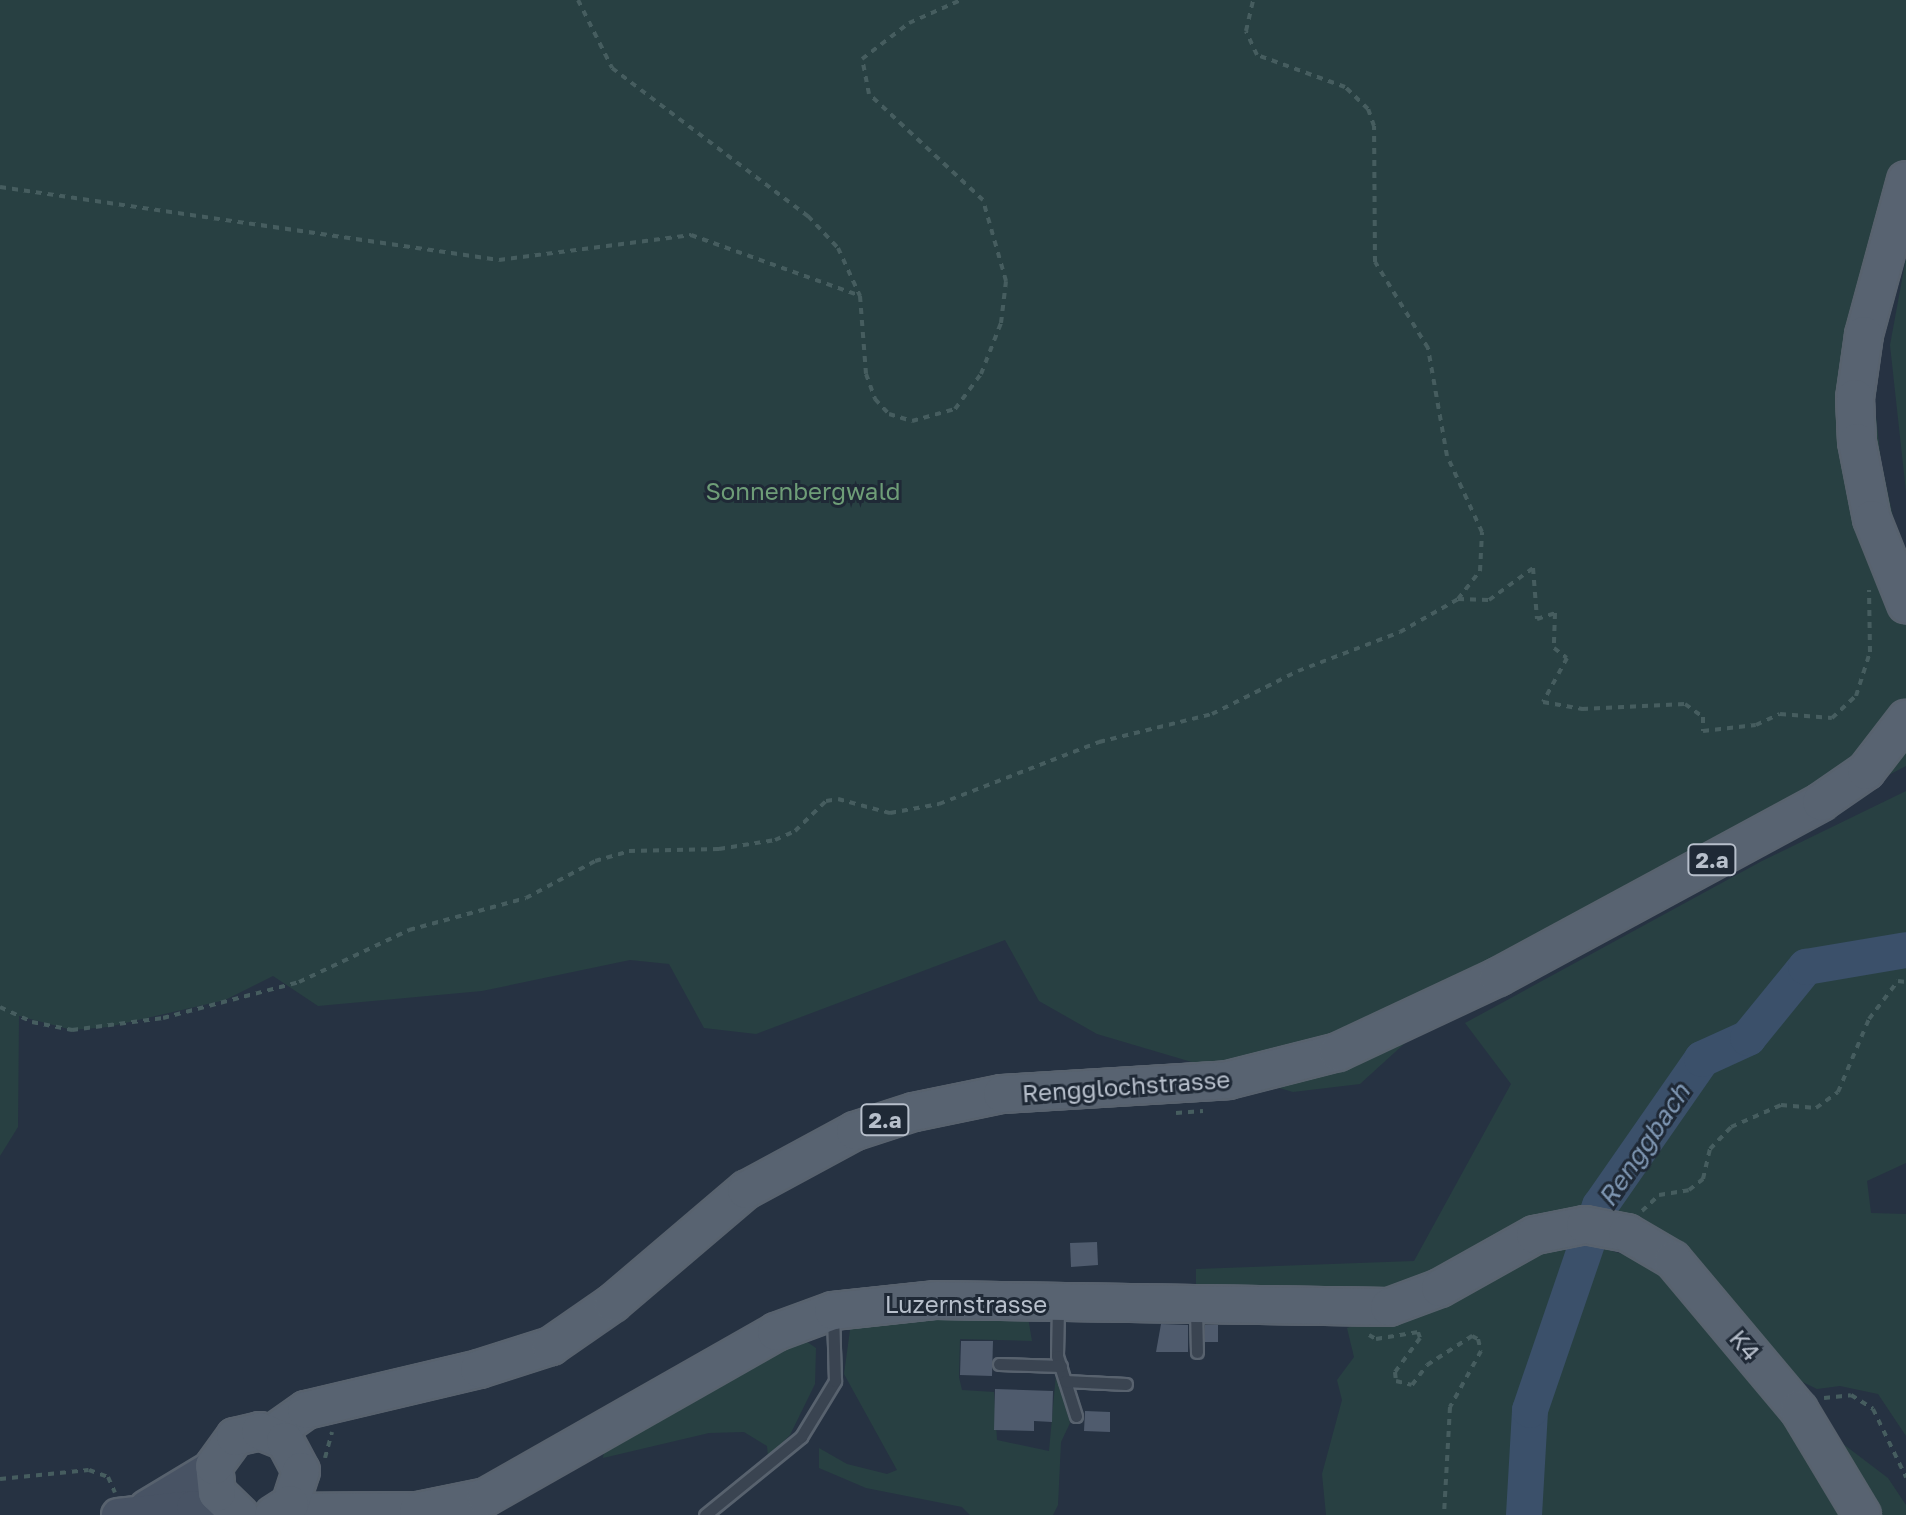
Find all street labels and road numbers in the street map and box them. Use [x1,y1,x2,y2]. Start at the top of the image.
road number: 2.a [1686,842,1738,878]
street label: Rengglochstrasse [1021,1064,1231,1108]
road number: 2.a [859,1102,911,1138]
street label: Luzernstrasse [885,1290,1047,1318]
street label: K4 [1724,1324,1766,1366]

